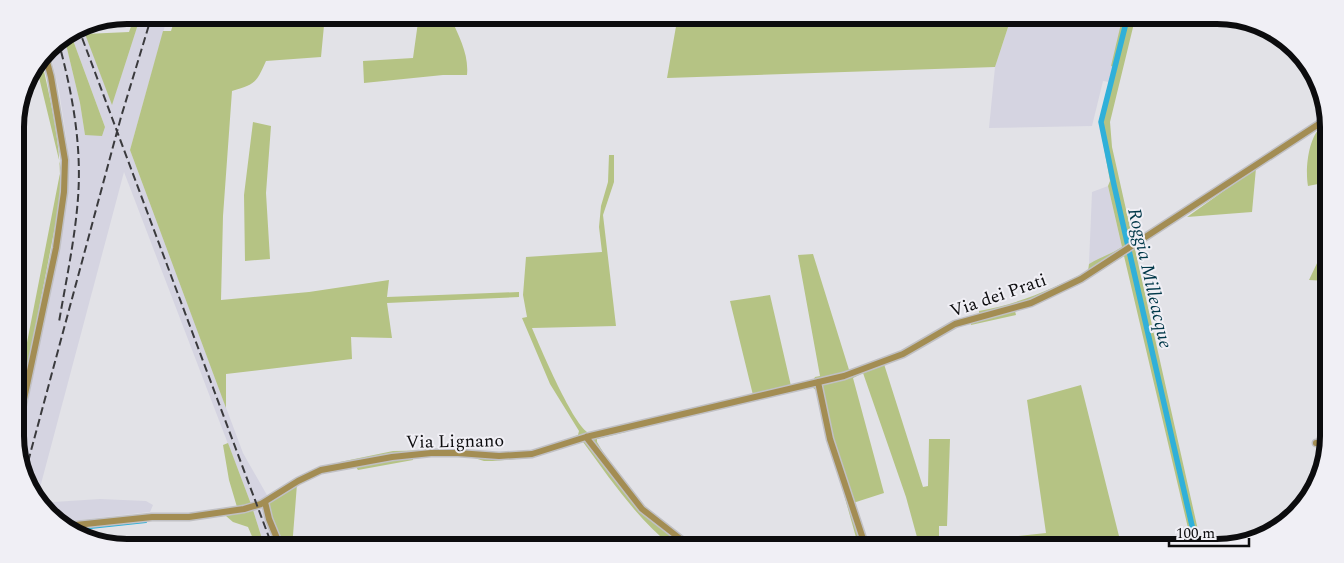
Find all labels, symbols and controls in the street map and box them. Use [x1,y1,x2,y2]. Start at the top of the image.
water label: Roggia Milleacque [1119,205,1180,351]
street label: Via dei Prati [946,266,1050,325]
street label: Via Lignano [406,427,504,456]
scale bar [1169,516,1249,548]
text: 100 m [1176,522,1215,545]

